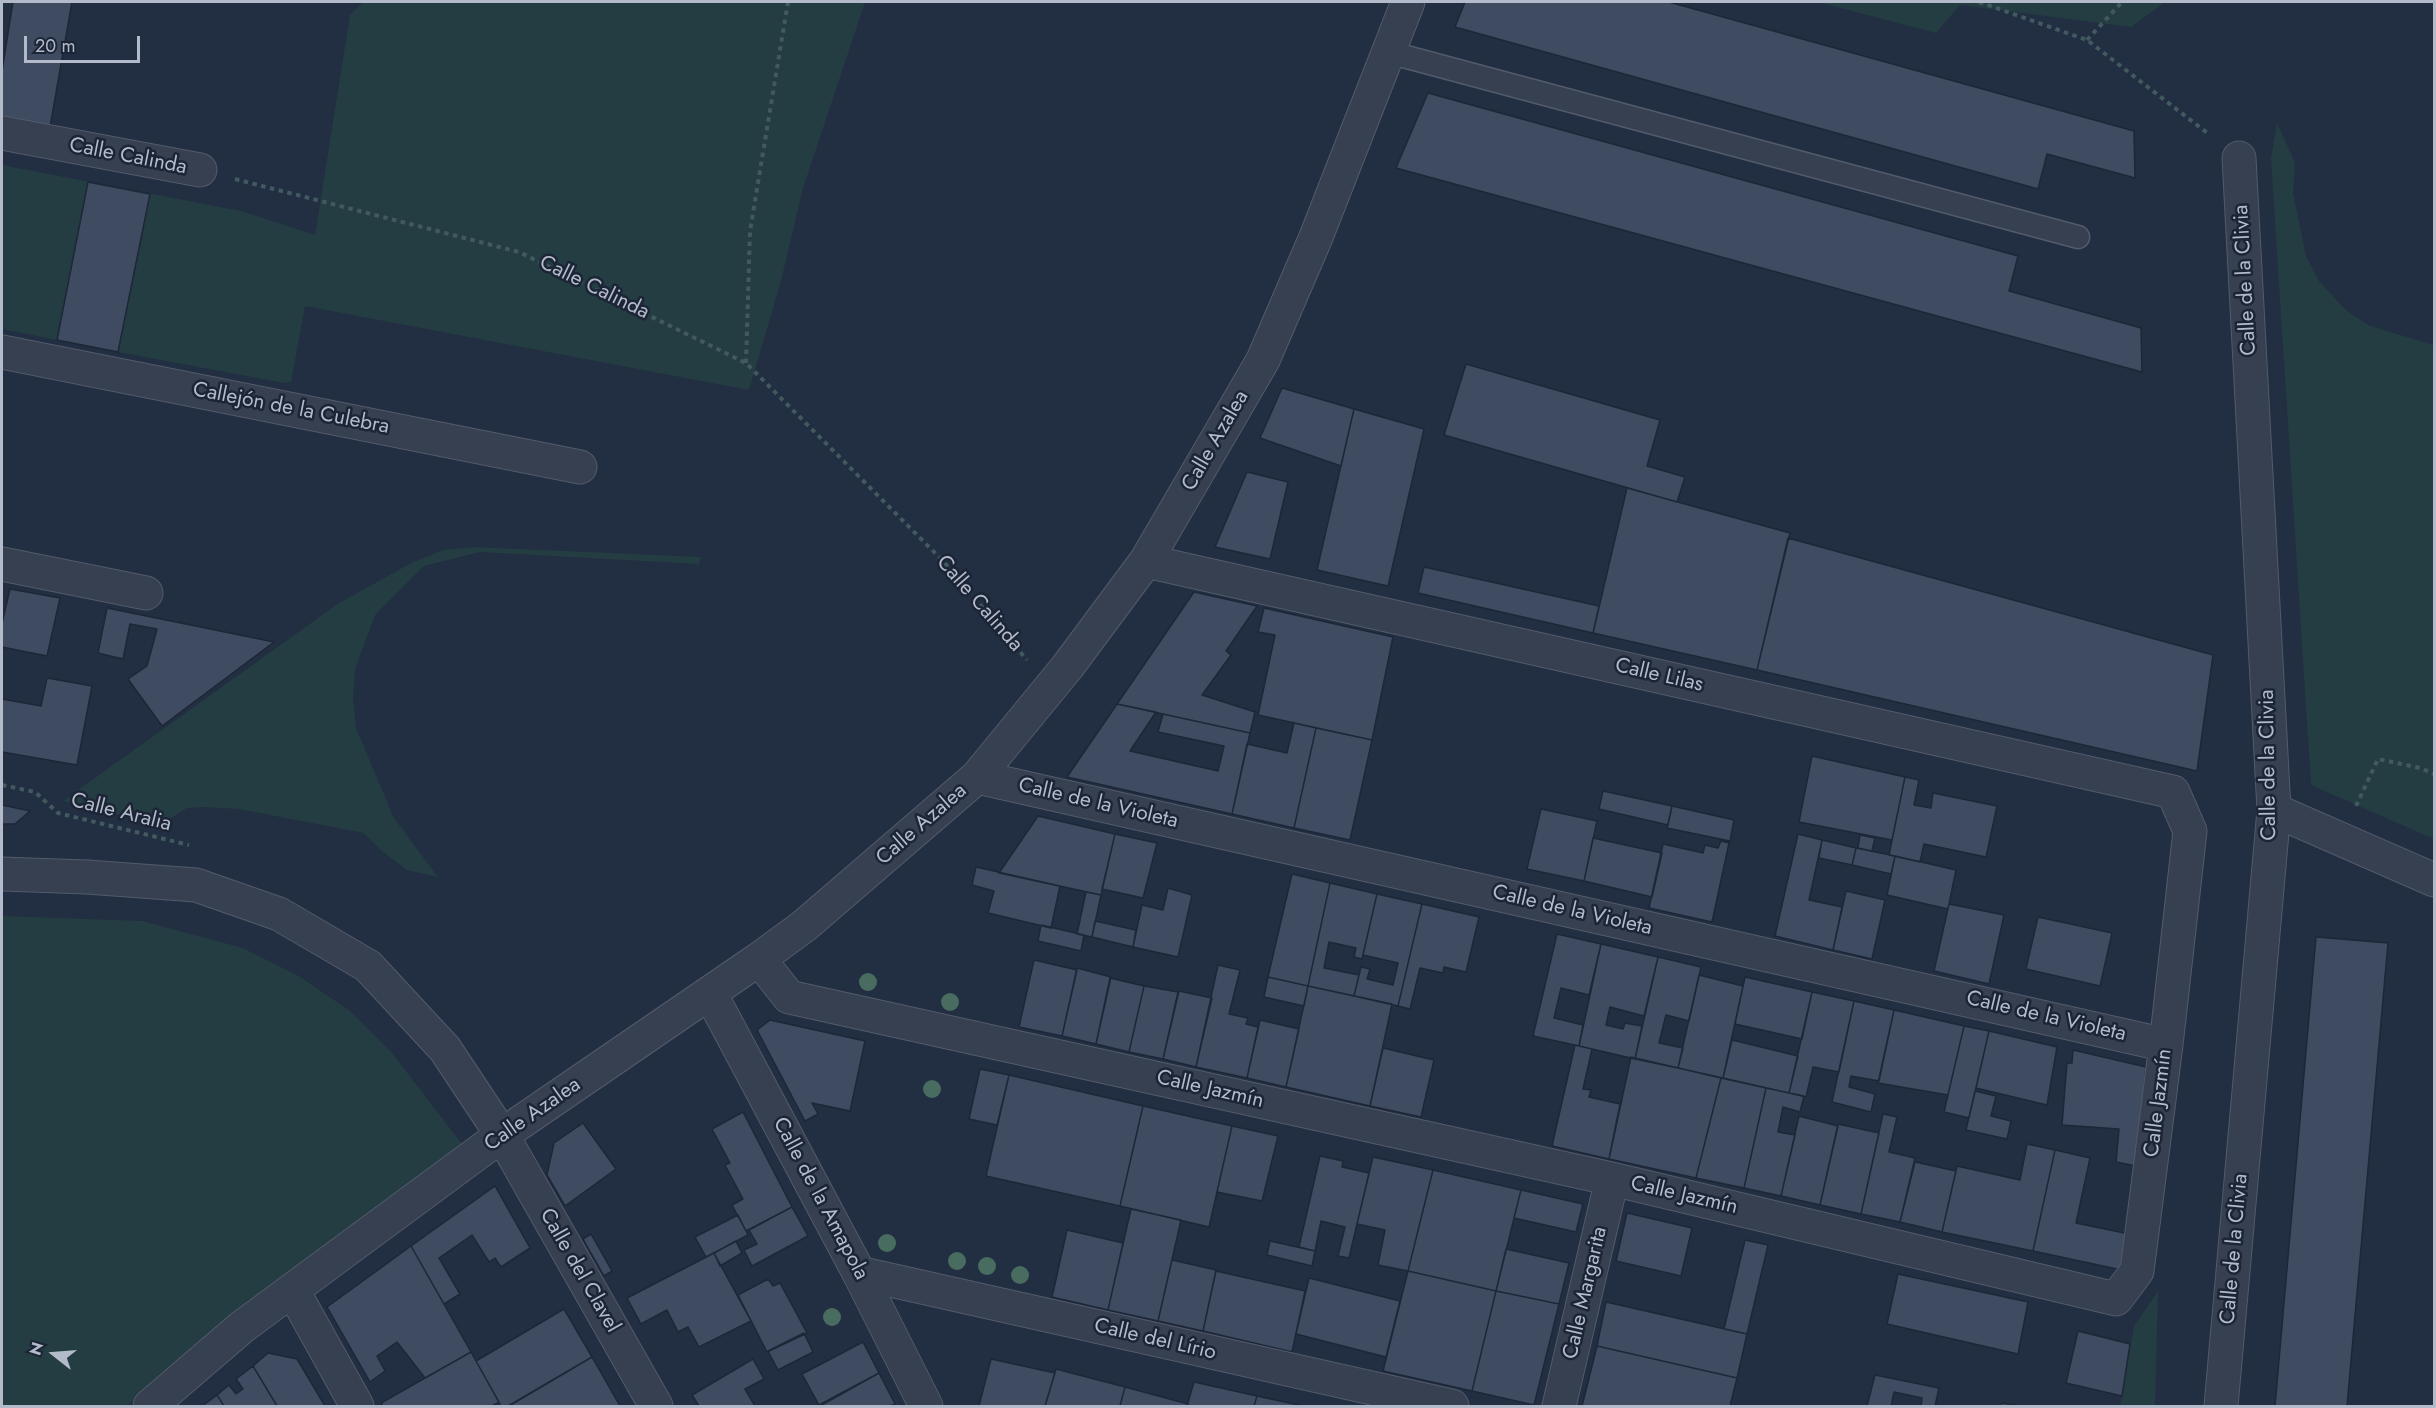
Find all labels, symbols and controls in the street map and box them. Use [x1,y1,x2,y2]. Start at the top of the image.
scale bar [27,24,142,62]
text: 20 m [35,33,75,59]
street label: Calle Calinda [67,133,189,181]
street label: Calle de la Clivia [2229,204,2263,356]
street label: Calle Calinda [535,251,653,325]
street label: Callejón de la Culebra [191,378,391,440]
street label: Calle Azalea [1177,386,1255,496]
street label: Calle Calinda [930,551,1028,657]
street label: Calle Lilas [1613,654,1705,698]
street label: Calle de la Clivia [2255,689,2283,841]
street label: Calle de la Violeta [1016,773,1180,835]
street label: Calle Azalea [872,779,972,871]
street label: Calle Aralia [68,788,174,838]
street label: Calle de la Violeta [1490,880,1654,942]
street label: Calle de la Violeta [1964,986,2128,1048]
street label: Calle Jazmín [2140,1047,2178,1159]
street label: Calle Jazmín [1154,1065,1266,1115]
street label: Calle Azalea [480,1073,586,1157]
street label: Calle de la Amapola [767,1113,873,1285]
street label: Calle Jazmín [1628,1171,1740,1221]
street label: Calle de la Clivia [2216,1173,2254,1325]
street label: Calle del Clavel [533,1205,625,1337]
street label: Calle Margarita [1559,1224,1613,1362]
street label: Calle del Lírio [1092,1314,1218,1366]
north arrow [24,1324,84,1384]
text: N [23,1339,49,1358]

